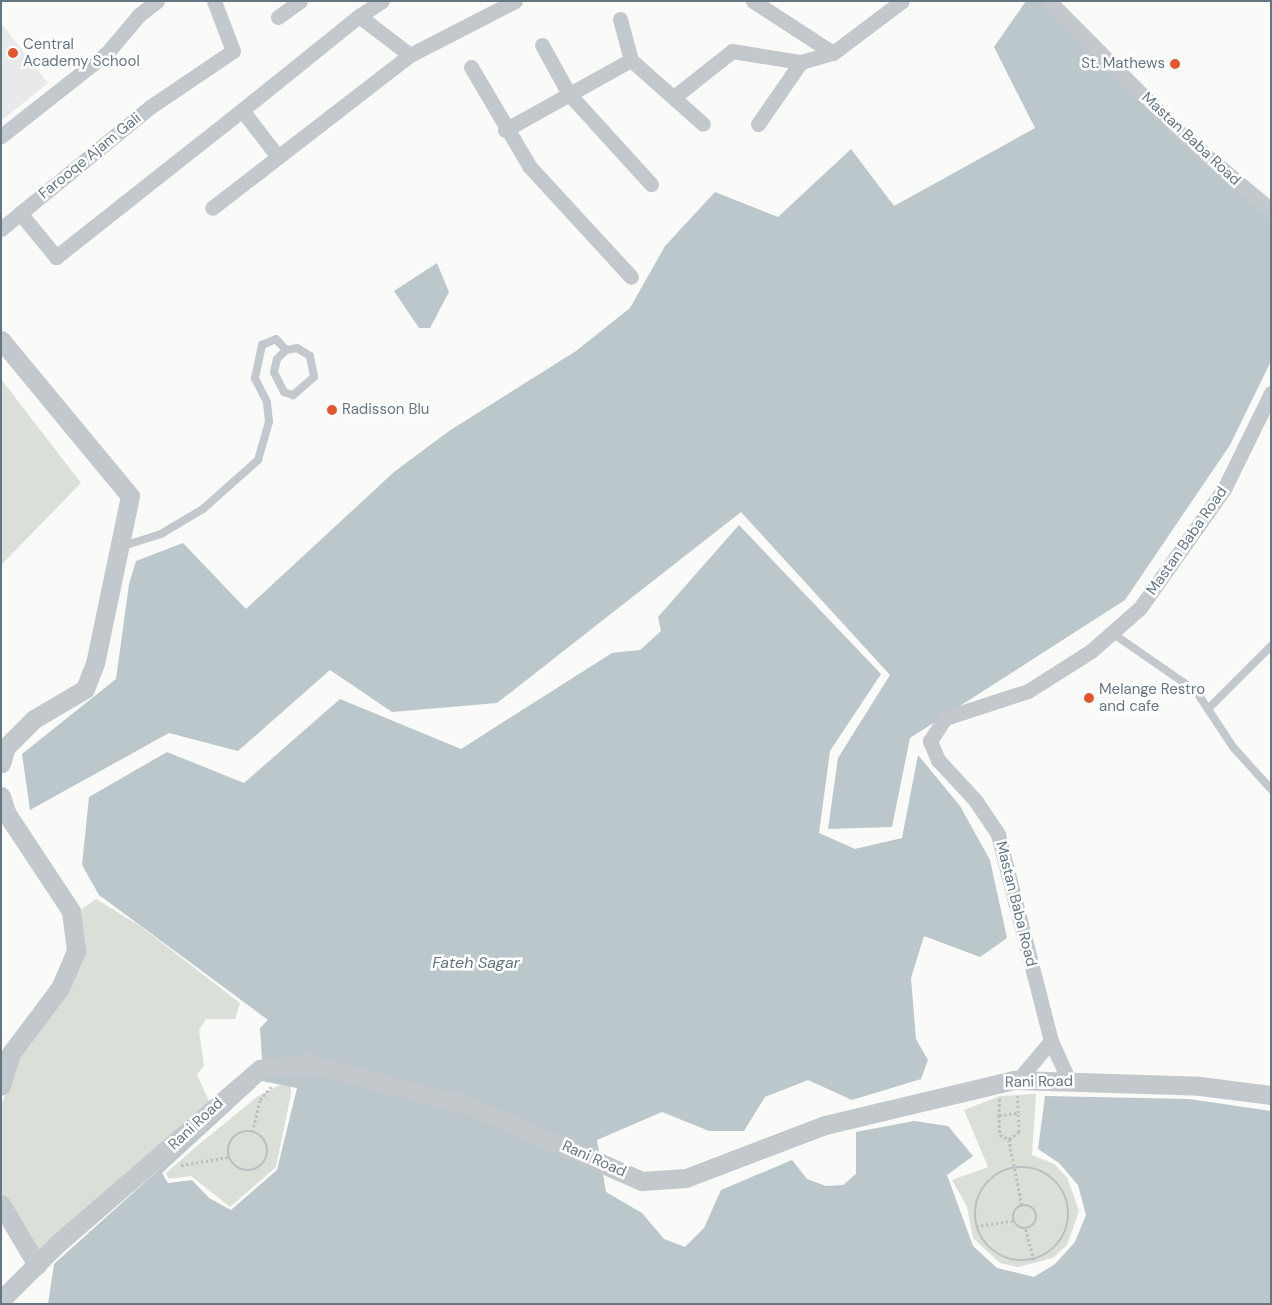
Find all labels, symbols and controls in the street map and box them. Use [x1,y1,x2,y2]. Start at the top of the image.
place label: Central Academy School [23,35,140,70]
marker: Central Academy School [7,47,19,59]
place label: St. Mathews [1081,55,1165,73]
marker: St. Mathews [1169,58,1181,70]
street label: Mastan Baba Road [1138,89,1244,189]
street label: Farooqe Ajam Gali [35,109,145,203]
place label: Radisson Blu [342,401,429,419]
marker: Radisson Blu [326,404,338,416]
street label: Mastan Baba Road [1143,483,1231,599]
place label: Melange Restro and cafe [1099,680,1205,715]
marker: Melange Restro and cafe [1083,692,1095,704]
street label: Mastan Baba Road [992,840,1040,968]
water label: Fateh Sagar [432,953,520,973]
street label: Rani Road [1005,1072,1073,1092]
street label: Rani Road [165,1094,227,1154]
street label: Rani Road [559,1137,629,1181]

